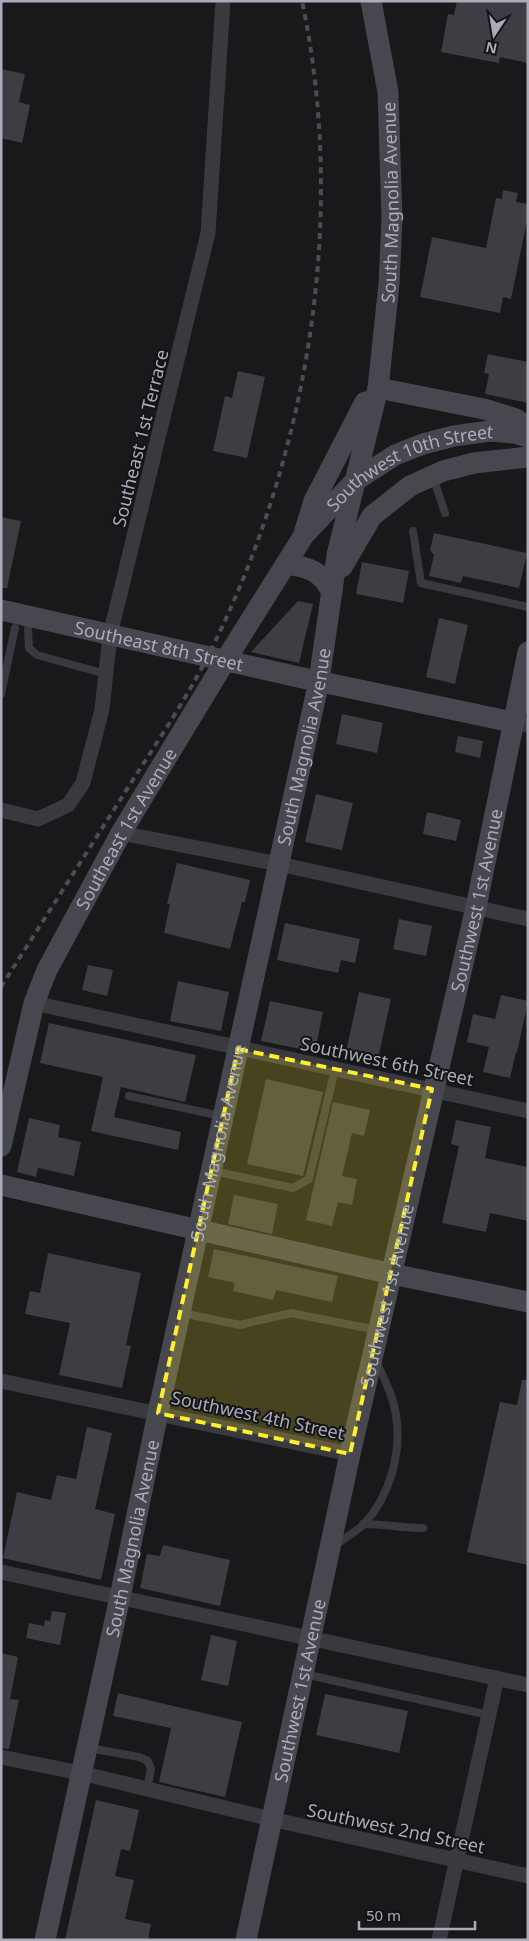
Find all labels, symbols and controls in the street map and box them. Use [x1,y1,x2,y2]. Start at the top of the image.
north arrow [469,10,519,60]
text: N [484,38,499,59]
street label: South Magnolia Avenue [375,102,404,304]
street label: Southeast 1st Terrace [106,347,174,529]
street label: Southwest 10th Street [321,419,495,516]
street label: Southeast 8th Street [72,615,246,676]
street label: South Magnolia Avenue [271,647,336,848]
street label: Southeast 1st Avenue [70,743,182,914]
street label: Southwest 1st Avenue [445,806,508,994]
street label: Southwest 6th Street [298,1031,476,1091]
street label: South Magnolia Avenue [184,1042,251,1243]
street label: Southwest 1st Avenue [354,1201,419,1389]
street label: Southwest 4th Street [169,1385,347,1445]
street label: South Magnolia Avenue [100,1437,164,1639]
street label: Southwest 1st Avenue [268,1597,331,1785]
street label: Southwest 2nd Street [305,1797,488,1859]
scale bar [359,1898,475,1930]
text: 50 m [366,1905,401,1925]

